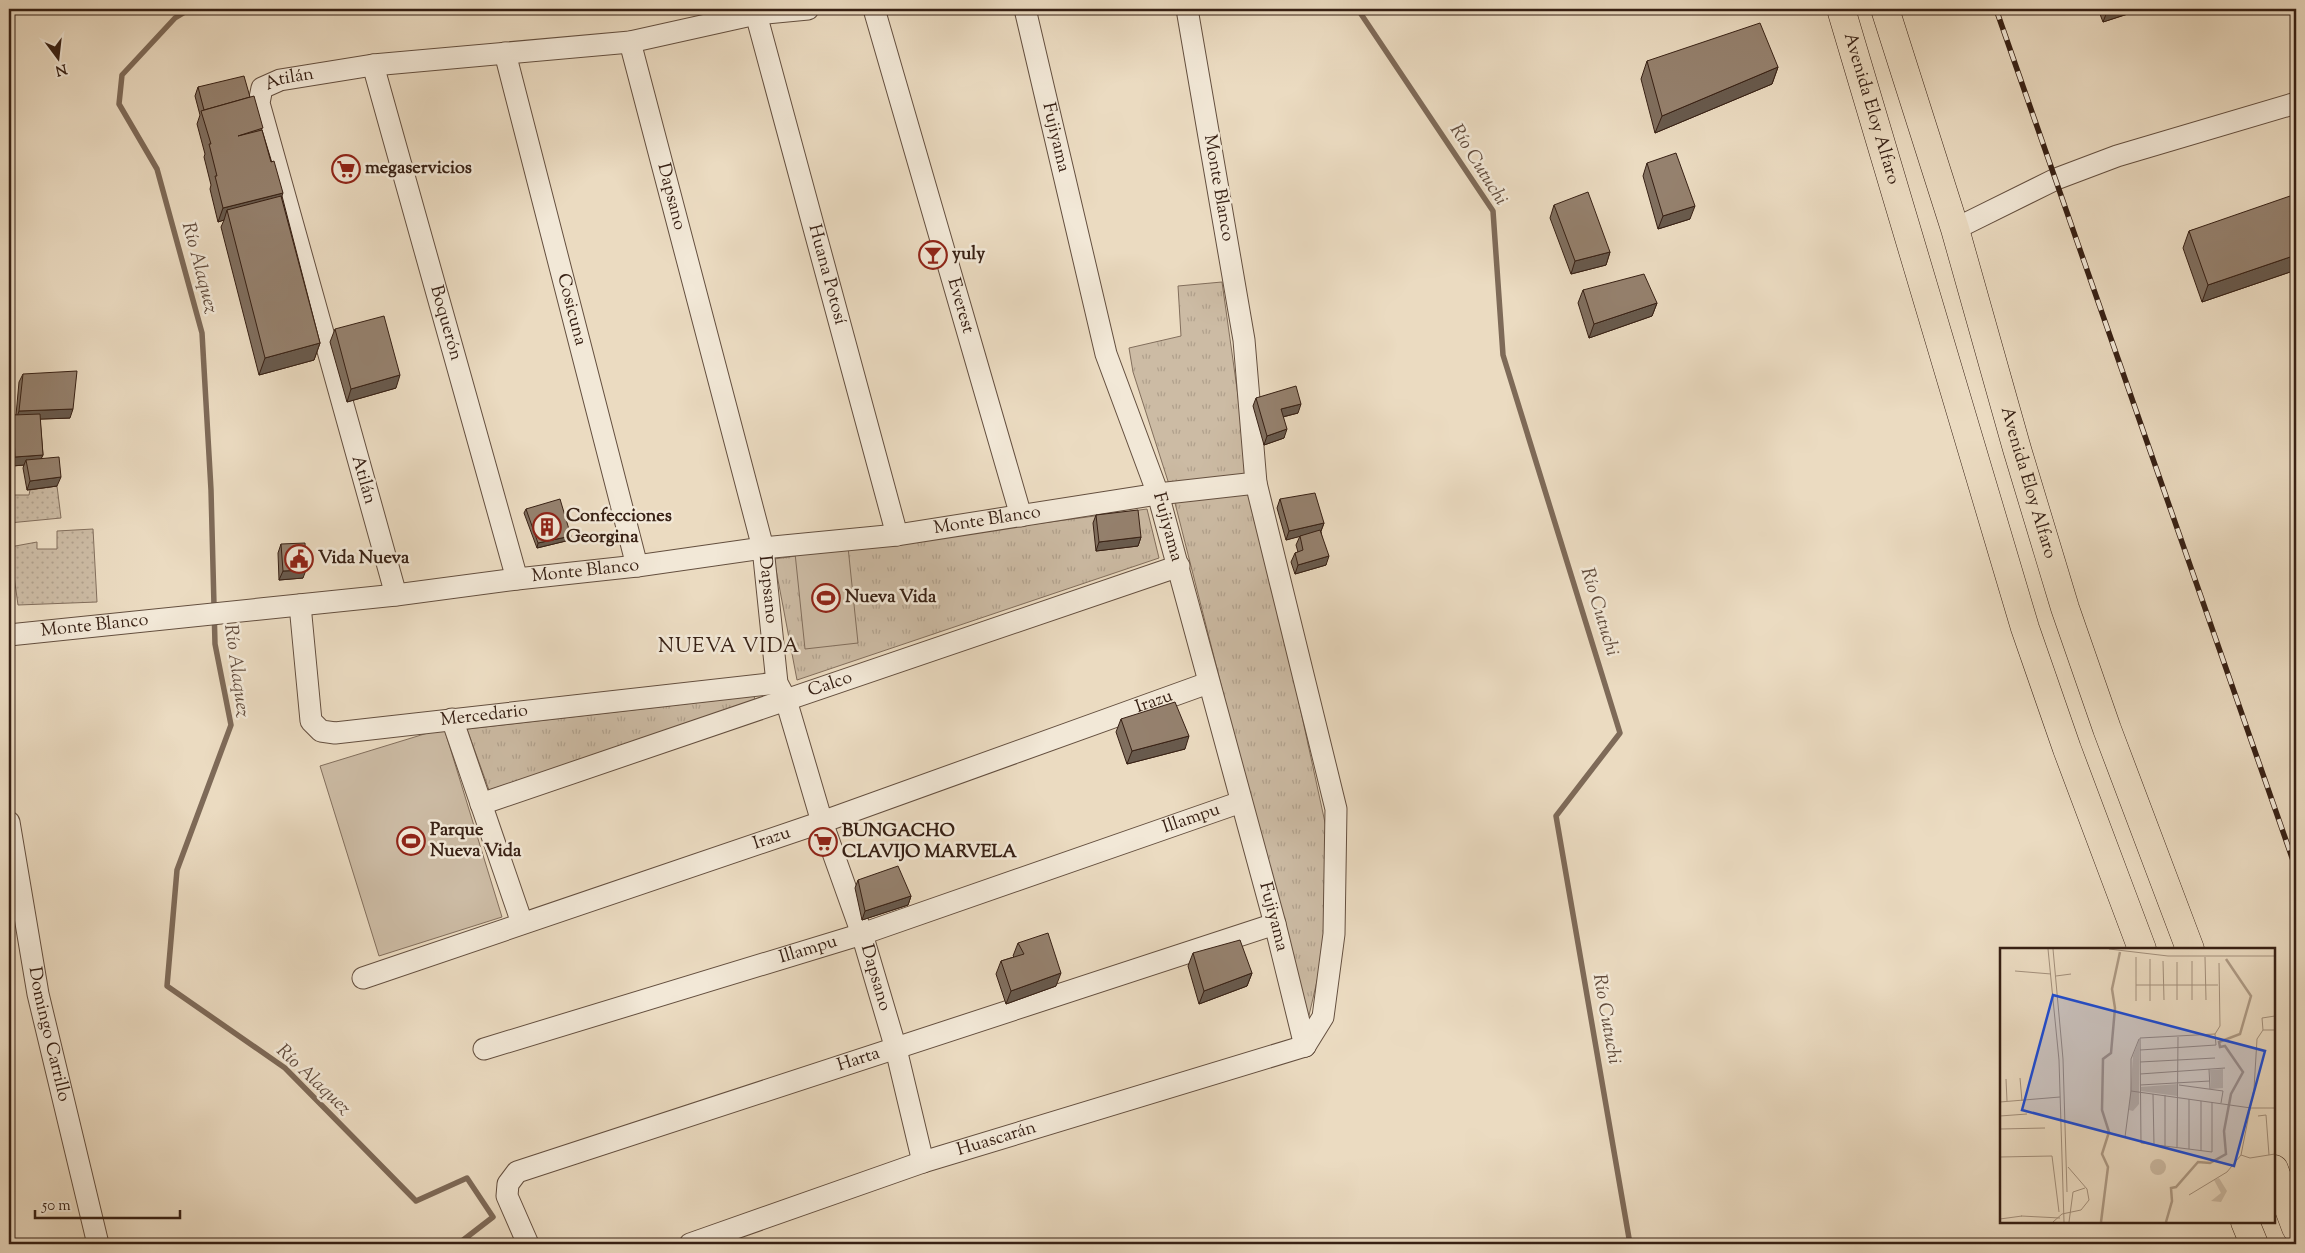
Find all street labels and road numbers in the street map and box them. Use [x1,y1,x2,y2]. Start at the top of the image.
street label: Avenida Eloy Alfaro [1836,30,1906,188]
street label: Atilán [260,62,316,98]
street label: Fujiyama [1034,100,1076,175]
street label: Monte Blanco [1196,133,1240,244]
street label: Dapsano [649,161,692,233]
street label: Huana Potosí [801,221,853,328]
street label: Cosicuna [549,271,593,348]
street label: Everest [940,275,980,337]
street label: Boquerón [422,282,468,364]
street label: Avenida Eloy Alfaro [1993,404,2063,562]
street label: Atilán [344,453,382,508]
street label: Fujiyama [1145,490,1189,565]
street label: Monte Blanco [932,500,1043,542]
street label: Monte Blanco [530,553,641,590]
street label: Dapsano [751,554,784,625]
street label: Monte Blanco [39,608,150,645]
street label: Calco [805,665,856,705]
street label: Irazu [1132,684,1177,721]
street label: Mercedario [439,698,529,734]
street label: Illampu [1159,797,1224,841]
street label: Irazu [750,821,794,857]
street label: Fujiyama [1251,879,1294,954]
street label: Illampu [776,929,841,971]
street label: Dapsano [853,942,897,1014]
street label: Domingo Carrillo [21,965,76,1105]
street label: Harta [834,1041,883,1079]
street label: Huascarán [954,1115,1040,1164]

